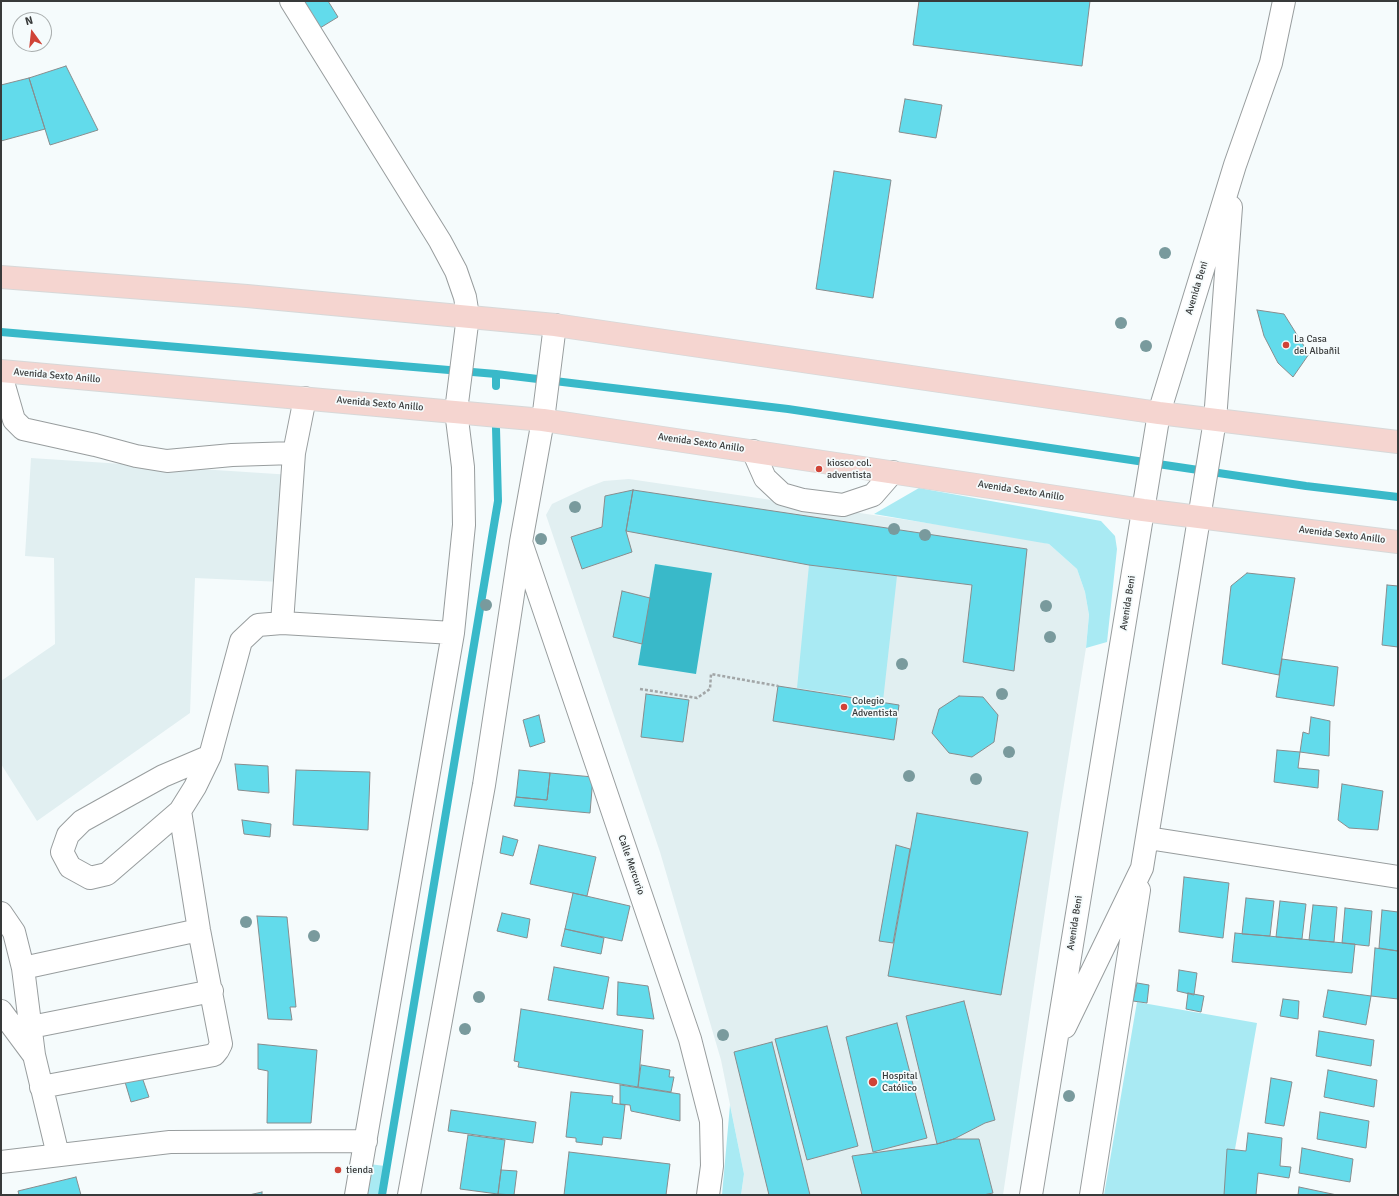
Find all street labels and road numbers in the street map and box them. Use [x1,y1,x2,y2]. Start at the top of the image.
street label: Avenida Beni [1183,260,1211,316]
street label: Avenida Sexto Anillo [13,366,101,386]
street label: Avenida Sexto Anillo [336,394,424,414]
street label: Avenida Sexto Anillo [657,431,745,455]
street label: Avenida Sexto Anillo [977,478,1065,504]
street label: Avenida Sexto Anillo [1298,524,1386,546]
street label: Avenida Beni [1118,575,1138,631]
street label: Calle Mercurio [615,834,647,896]
street label: Avenida Beni [1065,895,1085,951]

